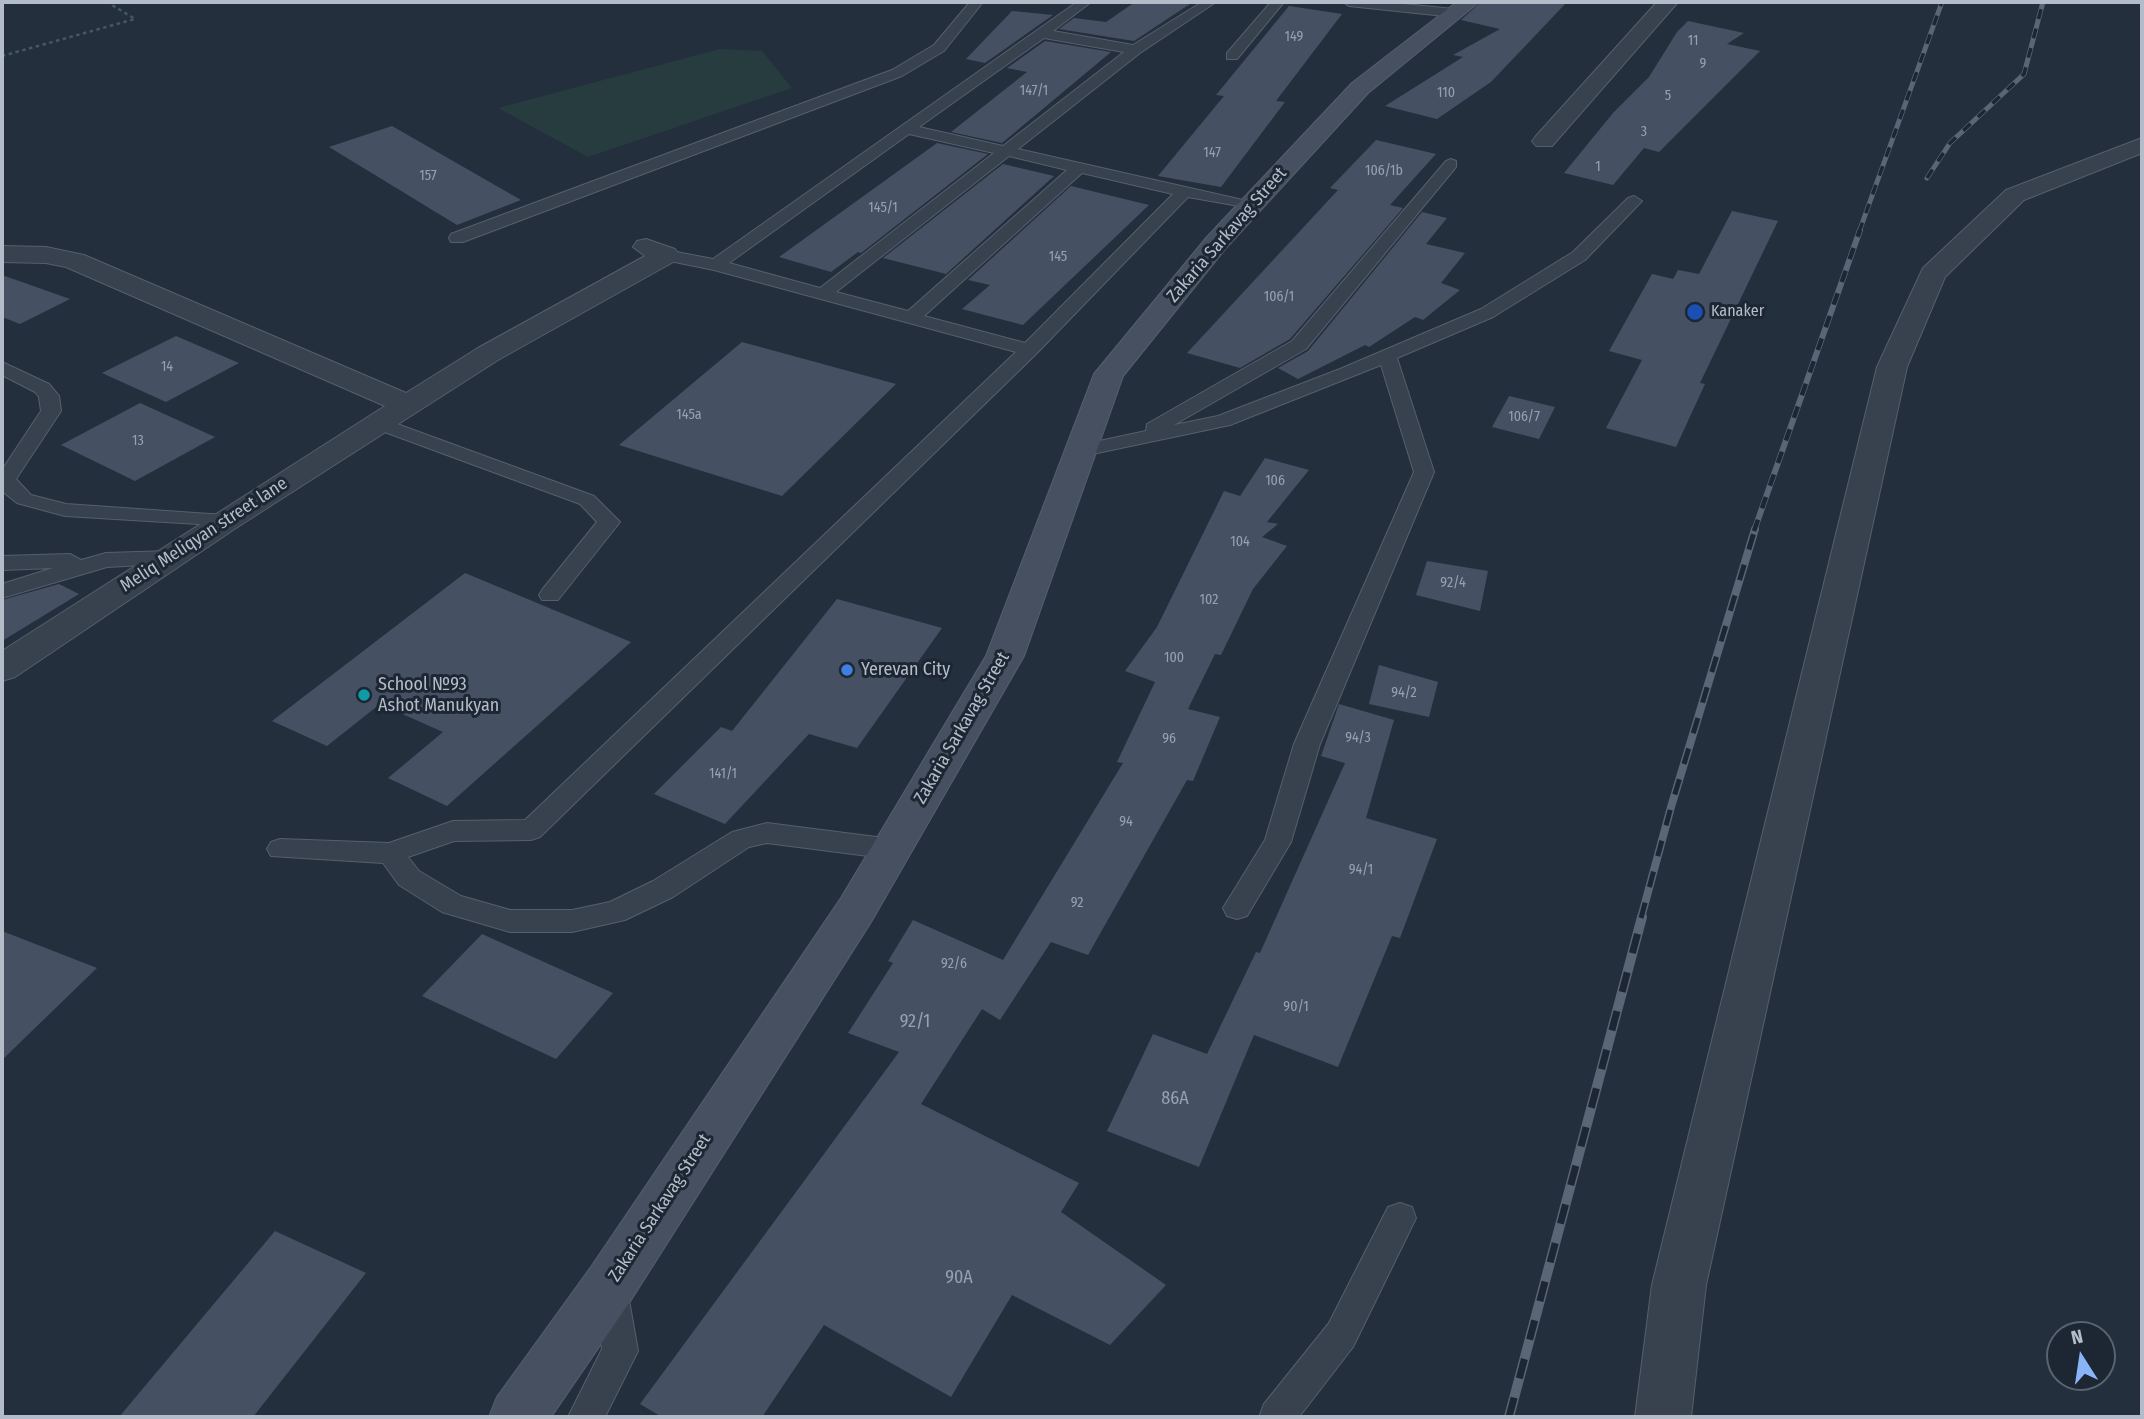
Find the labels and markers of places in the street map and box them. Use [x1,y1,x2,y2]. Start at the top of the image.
marker: Kanaker [1685,302,1705,322]
place label: Kanaker [1711,302,1764,322]
place label: Yerevan City [861,659,950,681]
marker: Yerevan City [839,662,855,678]
place label: School №93 Ashot Manukyan [378,674,499,716]
marker: School №93 Ashot Manukyan [356,687,372,703]

